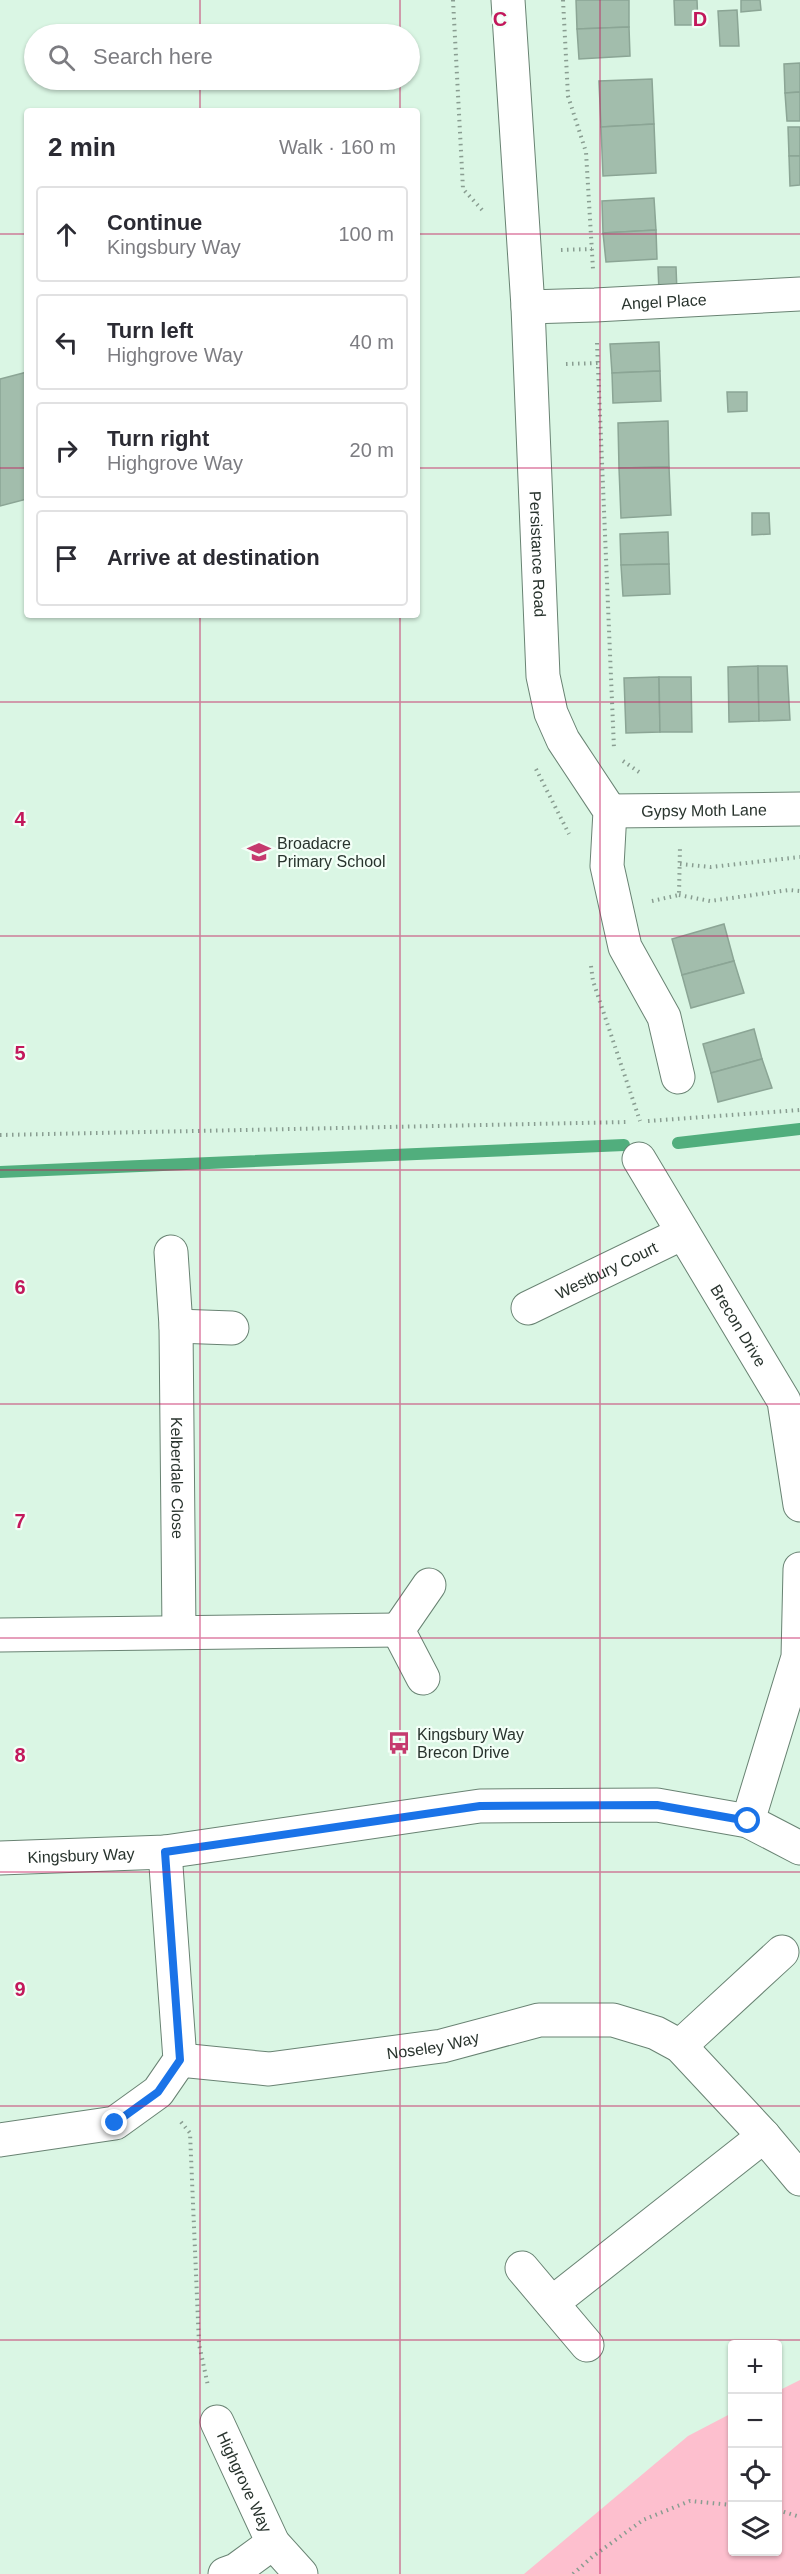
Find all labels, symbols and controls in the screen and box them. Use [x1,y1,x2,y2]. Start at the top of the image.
text: C [493,8,507,30]
text: D [693,8,707,30]
search box [24,24,420,90]
icon: search [45,41,78,74]
text: Search here [93,44,213,69]
text: 2 min [48,132,116,162]
text: Walk · 160 m [279,136,396,158]
text: Continue [107,210,202,235]
icon: ahead [50,218,83,251]
text: 100 m [338,223,394,245]
text: Kingsbury Way [107,236,241,258]
street label: Angel Place [621,291,707,312]
text: Turn left [107,318,193,343]
icon: left [50,326,83,359]
text: 40 m [350,331,394,353]
text: Highgrove Way [107,344,243,366]
text: Turn right [107,426,209,451]
icon: right [50,434,83,467]
text: 20 m [350,439,394,461]
text: Highgrove Way [107,452,243,474]
street label: Persistance Road [527,491,549,618]
icon: arrive [50,542,83,575]
text: Arrive at destination [107,545,320,570]
street label: Gypsy Moth Lane [641,801,767,819]
text: 4 [14,808,26,830]
place label: Broadacre Primary School [277,835,385,870]
school or university icon: Broadacre Primary School [246,839,272,865]
text: 5 [14,1042,26,1064]
street label: Westbury Court [553,1238,660,1302]
text: 6 [14,1276,26,1298]
street label: Brecon Drive [708,1281,770,1370]
street label: Kelberdale Close [168,1417,187,1539]
text: 7 [14,1510,26,1532]
place label: Kingsbury Way Brecon Drive [417,1726,524,1761]
bus stop icon: Kingsbury Way Brecon Drive [386,1730,412,1756]
text: 8 [14,1744,26,1766]
route start [734,1807,760,1833]
street label: Kingsbury Way [27,1845,135,1865]
text: 9 [14,1978,26,2000]
street label: Noseley Way [386,2028,481,2062]
route end [101,2109,127,2135]
map controls [728,2340,782,2556]
button: + [728,2340,782,2394]
button: − [728,2394,782,2448]
street label: Highgrove Way [214,2429,275,2535]
button: locate [728,2448,782,2502]
button: layers [728,2502,782,2556]

